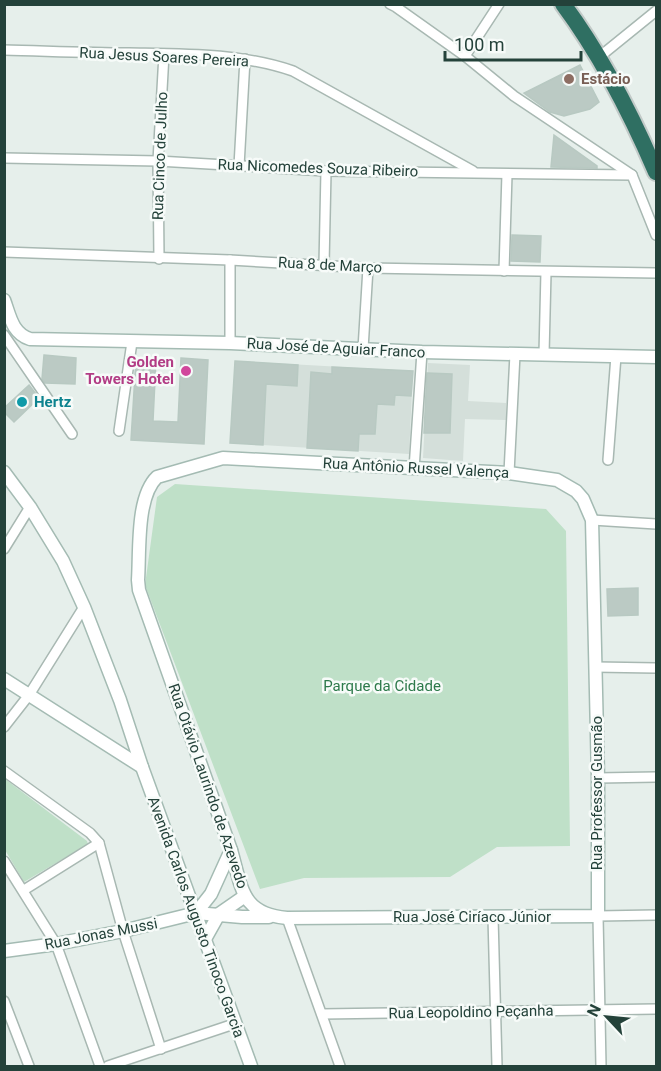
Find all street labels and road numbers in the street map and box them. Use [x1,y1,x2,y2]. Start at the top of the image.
street label: Rua Jesus Soares Pereira [79,44,249,70]
street label: Rua Cinco de Julho [149,92,171,220]
street label: Rua Nicomedes Souza Ribeiro [217,156,419,180]
street label: Rua 8 de Março [277,253,383,277]
street label: Rua José de Aguiar Franco [246,334,426,362]
street label: Rua Antônio Russel Valença [322,454,510,482]
street label: Rua Otávio Laurindo de Azevedo [164,681,252,891]
street label: Rua Professor Gusmão [588,716,606,870]
street label: Avenida Carlos Augusto Tinoco Garcia [144,794,248,1040]
street label: Rua José Ciríaco Júnior [393,908,551,926]
street label: Rua Jonas Mussi [43,914,159,954]
street label: Rua Leopoldino Peçanha [388,1002,554,1022]

